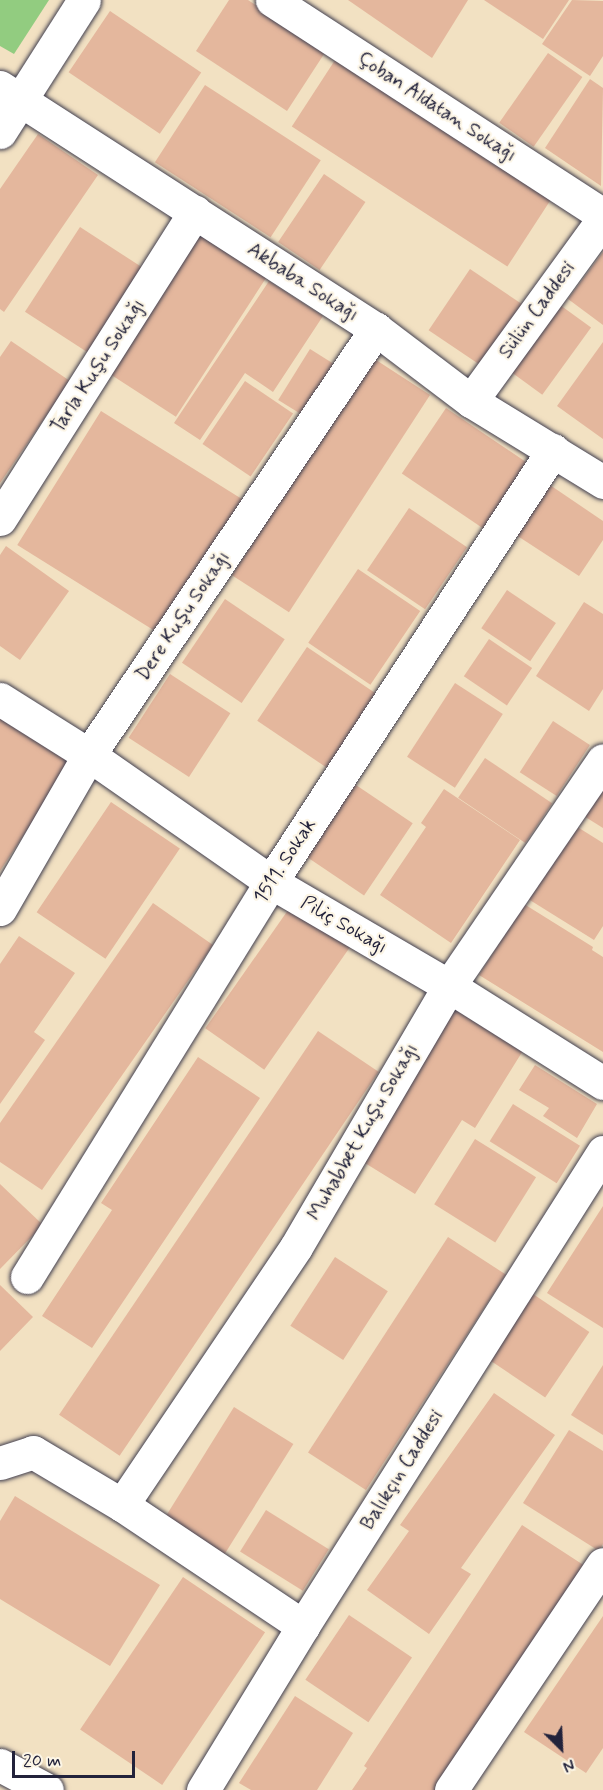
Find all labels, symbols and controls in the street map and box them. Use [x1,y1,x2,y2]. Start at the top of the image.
street label: Çoban Aldatan Sokağı [353,46,521,168]
street label: Akbaba Sokağı [243,237,363,327]
street label: Sülün Caddesi [493,255,581,365]
street label: Tarla Kuşu Sokağı [47,296,149,436]
street label: Dere Kuşu Sokağı [131,547,235,685]
street label: 1511. Sokak [249,814,321,908]
street label: Piliç Sokağı [296,891,392,959]
street label: Muhabbet Kuşu Sokağı [303,1040,423,1224]
street label: Balıkçın Caddesi [355,1404,449,1536]
north arrow [531,1718,591,1778]
scale bar [15,1739,138,1777]
text: 20 m [23,1749,61,1773]
text: N [559,1753,578,1777]

